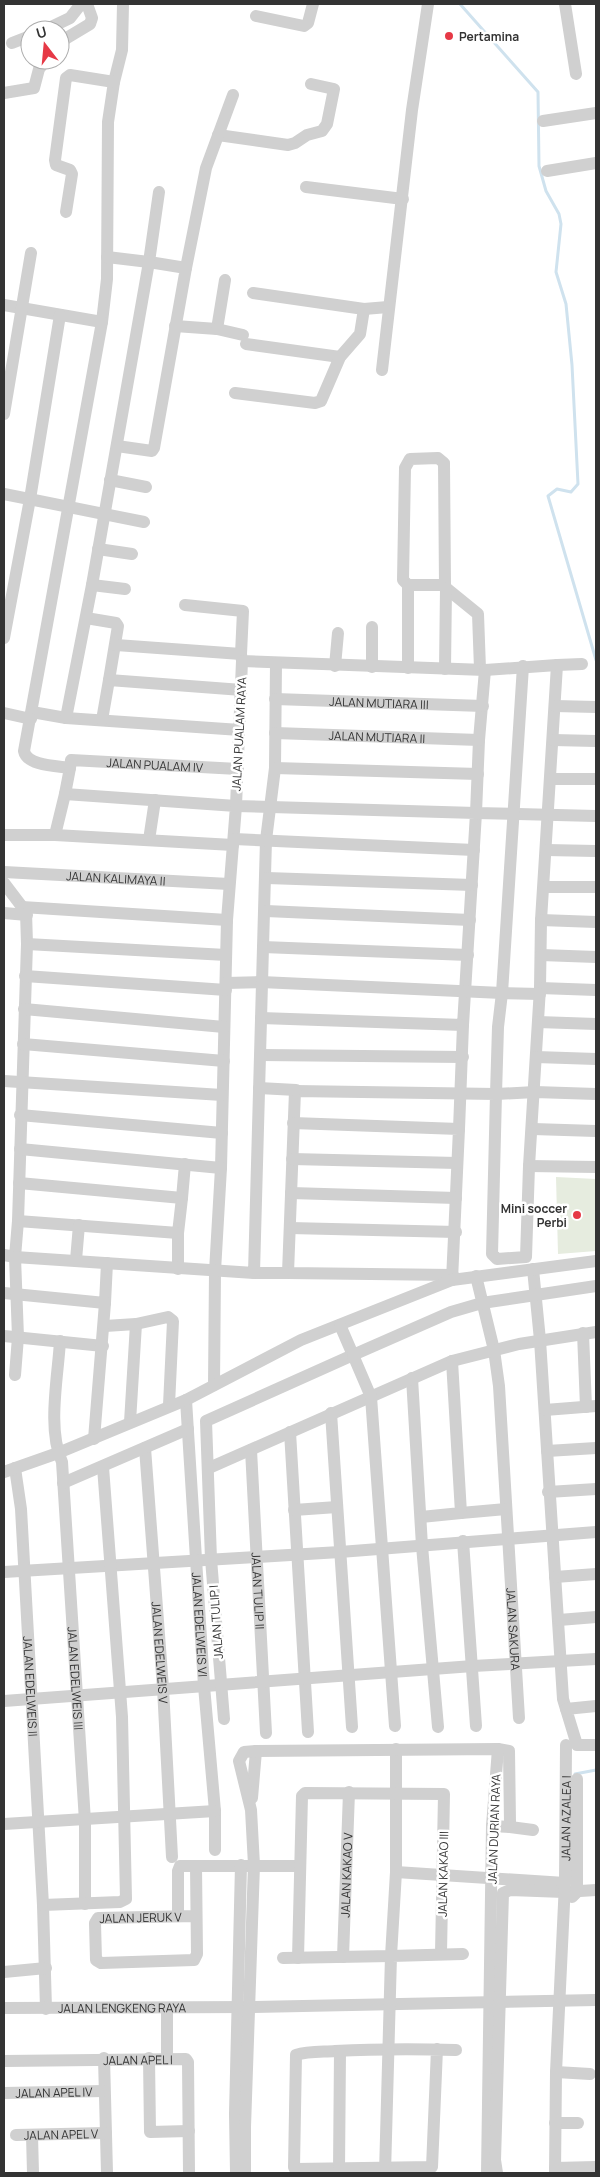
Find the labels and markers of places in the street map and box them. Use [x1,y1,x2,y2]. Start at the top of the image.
place label: Pertamina [459,28,519,45]
marker: Pertamina [443,30,455,42]
place label: Mini soccer Perbi [501,1200,567,1231]
marker: Mini soccer Perbi [571,1209,583,1221]

